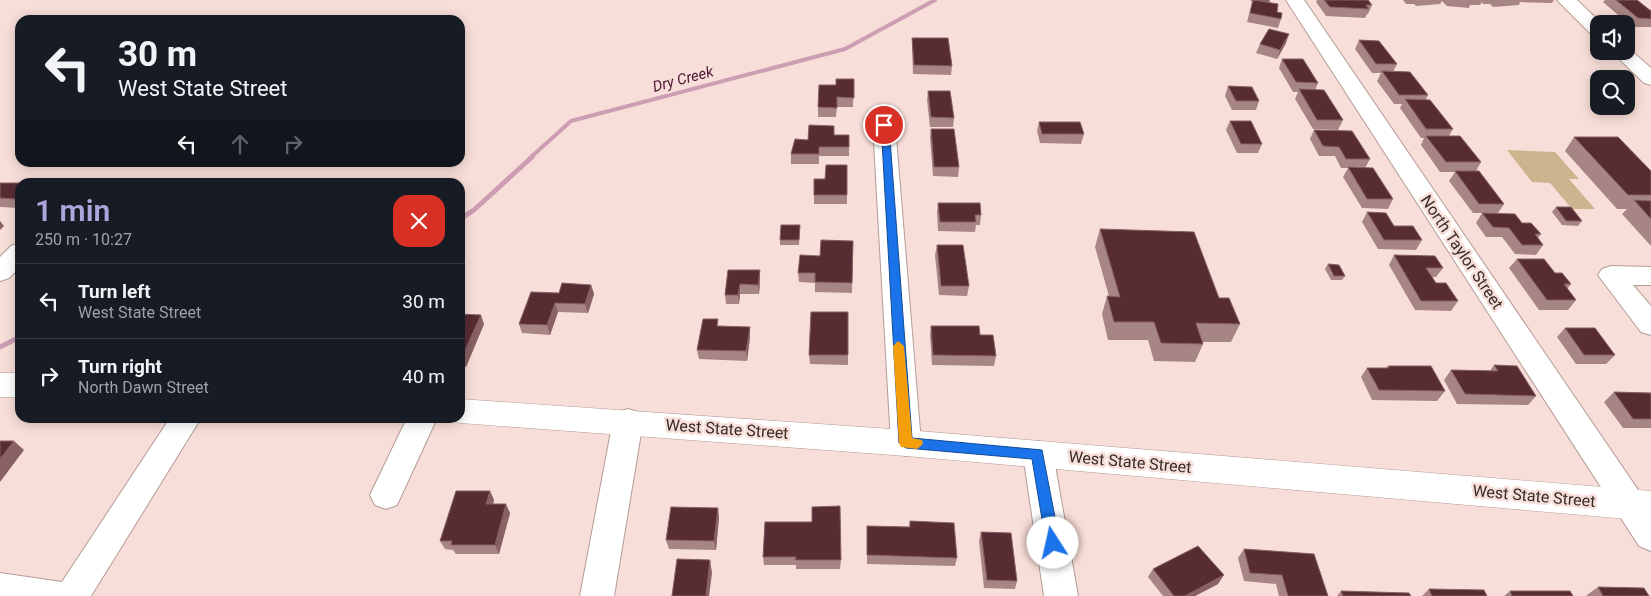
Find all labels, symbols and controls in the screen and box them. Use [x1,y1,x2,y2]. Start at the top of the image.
map controls [1590,15,1635,115]
button: sound [1590,15,1635,60]
text: 30 m [118,34,197,75]
icon: left [35,35,100,100]
water label: Dry Creek [651,62,716,96]
button: search [1590,70,1635,115]
text: West State Street [118,76,287,101]
pin [863,104,905,146]
icon: arrive [870,111,898,139]
icon: left [173,130,201,158]
icon: ahead [226,130,254,158]
icon: right [279,130,307,158]
street label: North Taylor Street [1417,191,1507,313]
text: 1 min [35,193,110,228]
button: close [393,195,445,247]
text: 250 m · 10:27 [35,230,132,249]
text: Turn left [78,280,151,303]
icon: left [35,287,63,315]
text: 30 m [402,290,445,313]
text: West State Street [78,303,201,322]
text: Turn right [78,355,162,378]
icon: right [35,362,63,390]
text: 40 m [402,365,445,388]
text: North Dawn Street [78,378,209,397]
street label: West State Street [665,415,789,443]
street label: West State Street [1068,447,1192,477]
street label: West State Street [1472,481,1596,511]
position arrow [1026,516,1078,568]

